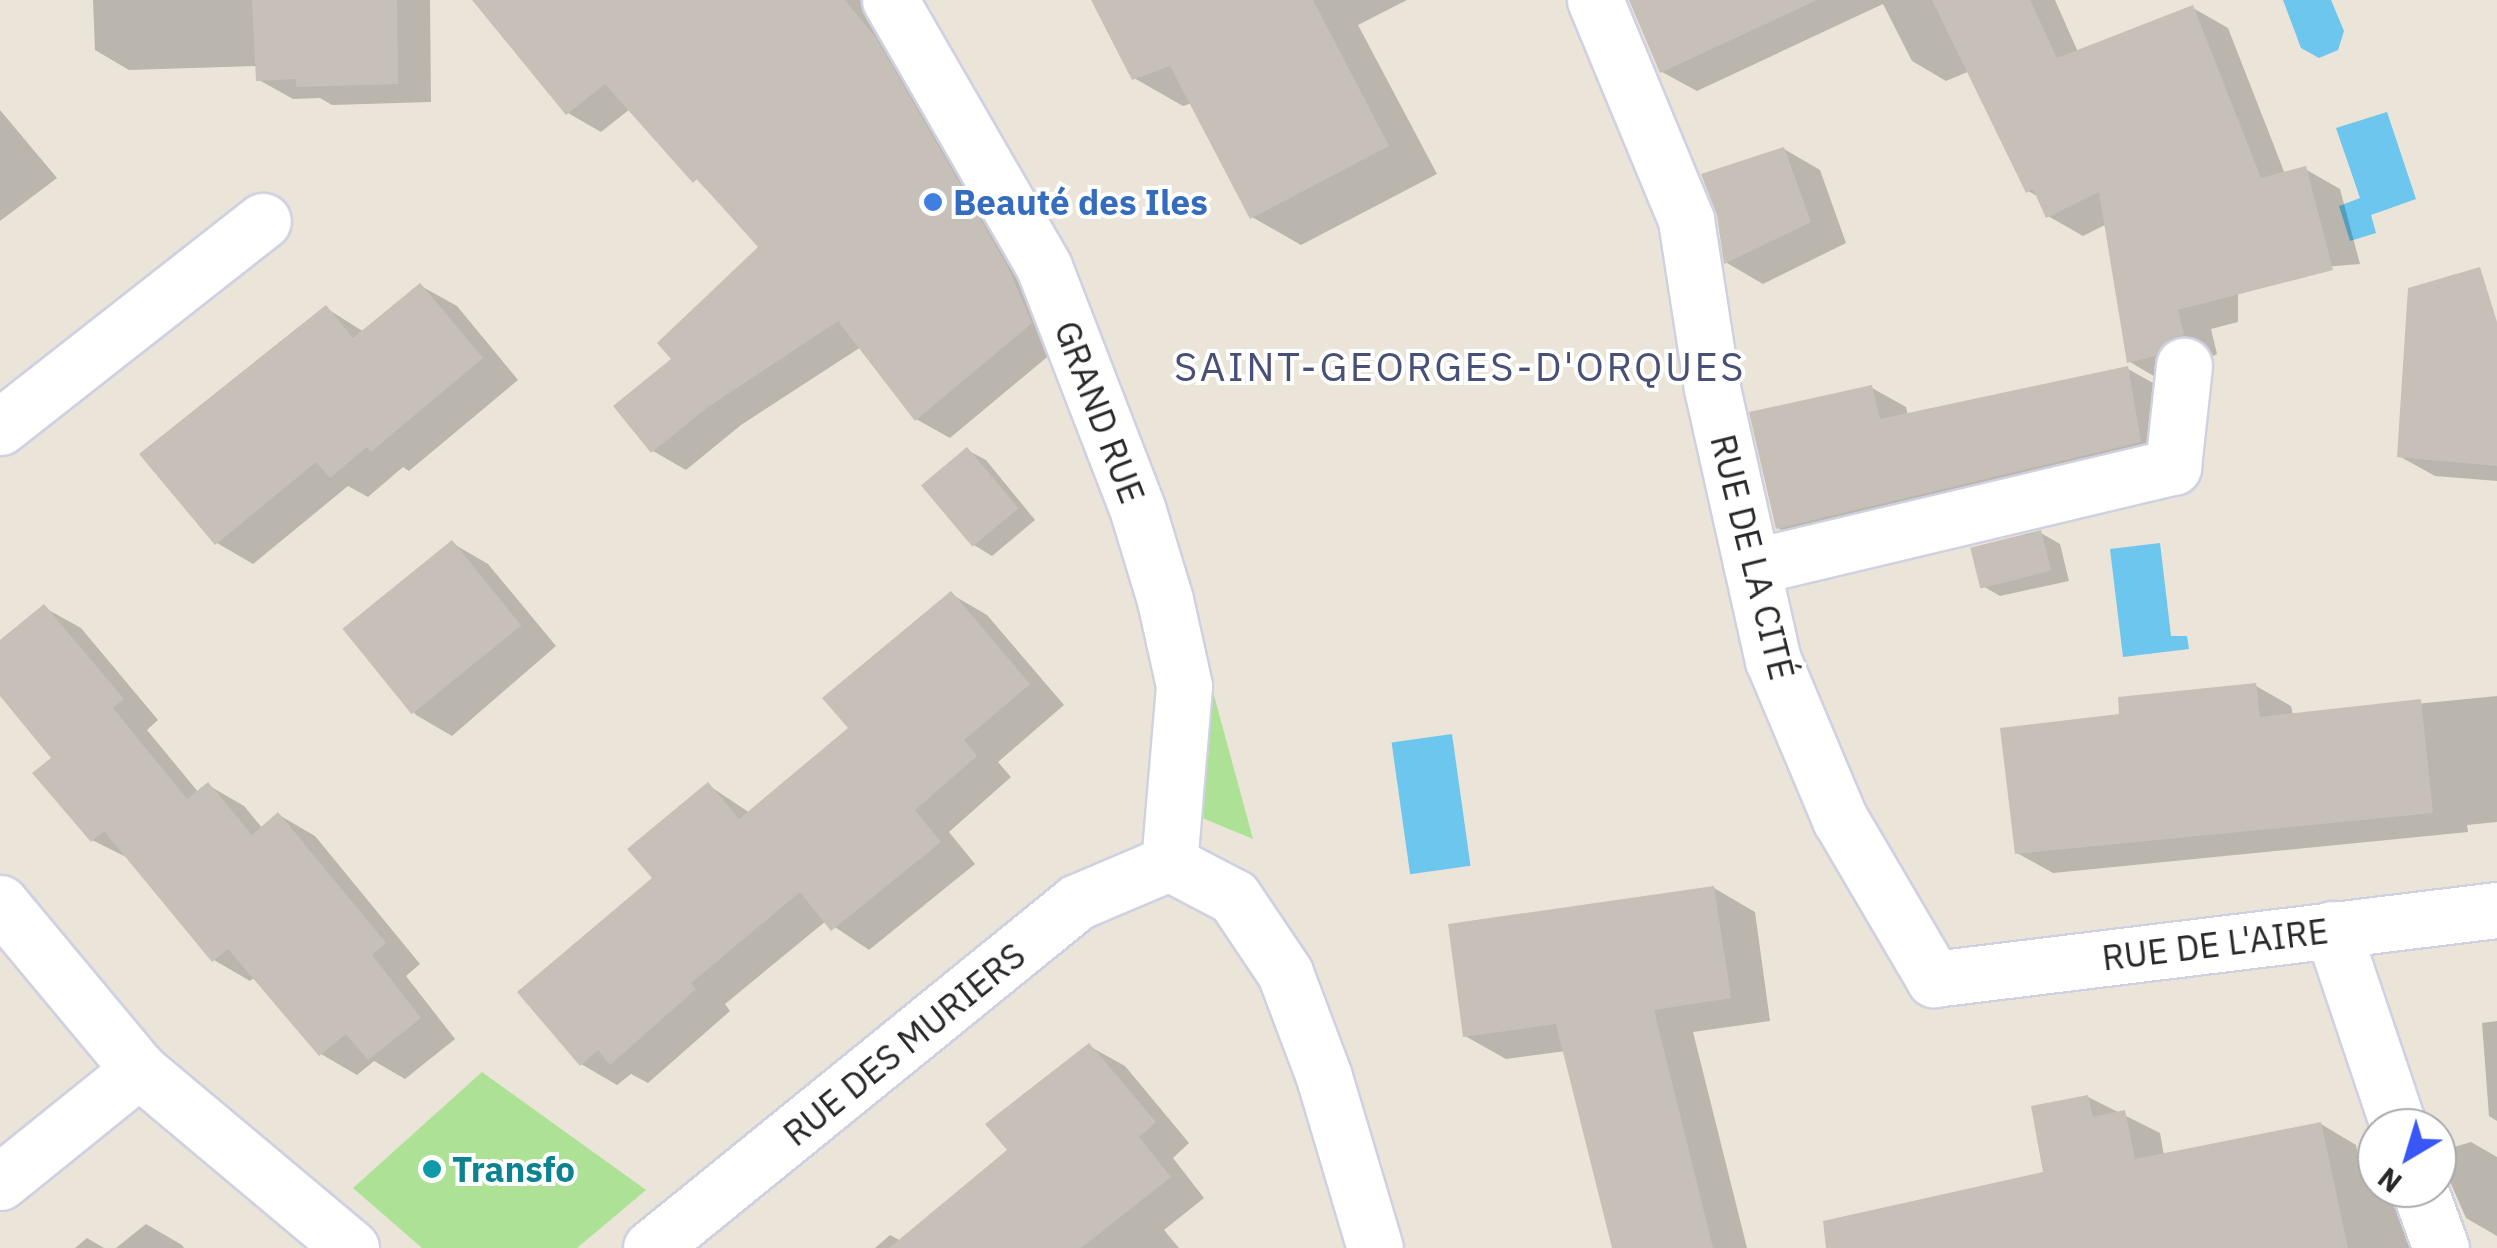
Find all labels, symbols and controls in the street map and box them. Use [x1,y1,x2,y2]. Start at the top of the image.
place label: Beauté des Iles [953,181,1208,223]
marker: Beauté des Iles [922,191,944,213]
street label: GRAND RUE [1046,315,1154,509]
district label: SAINT-GEORGES-D'ORQUES [1174,342,1746,390]
street label: RUE DE LA CITÉ [1702,430,1804,684]
street label: RUE DE L'AIRE [2100,909,2330,979]
street label: RUE DES MURIERS [775,934,1033,1154]
north arrow [2357,1108,2457,1208]
place label: Transfo [452,1148,575,1190]
marker: Transfo [421,1158,443,1180]
text: N [2370,1160,2409,1201]

